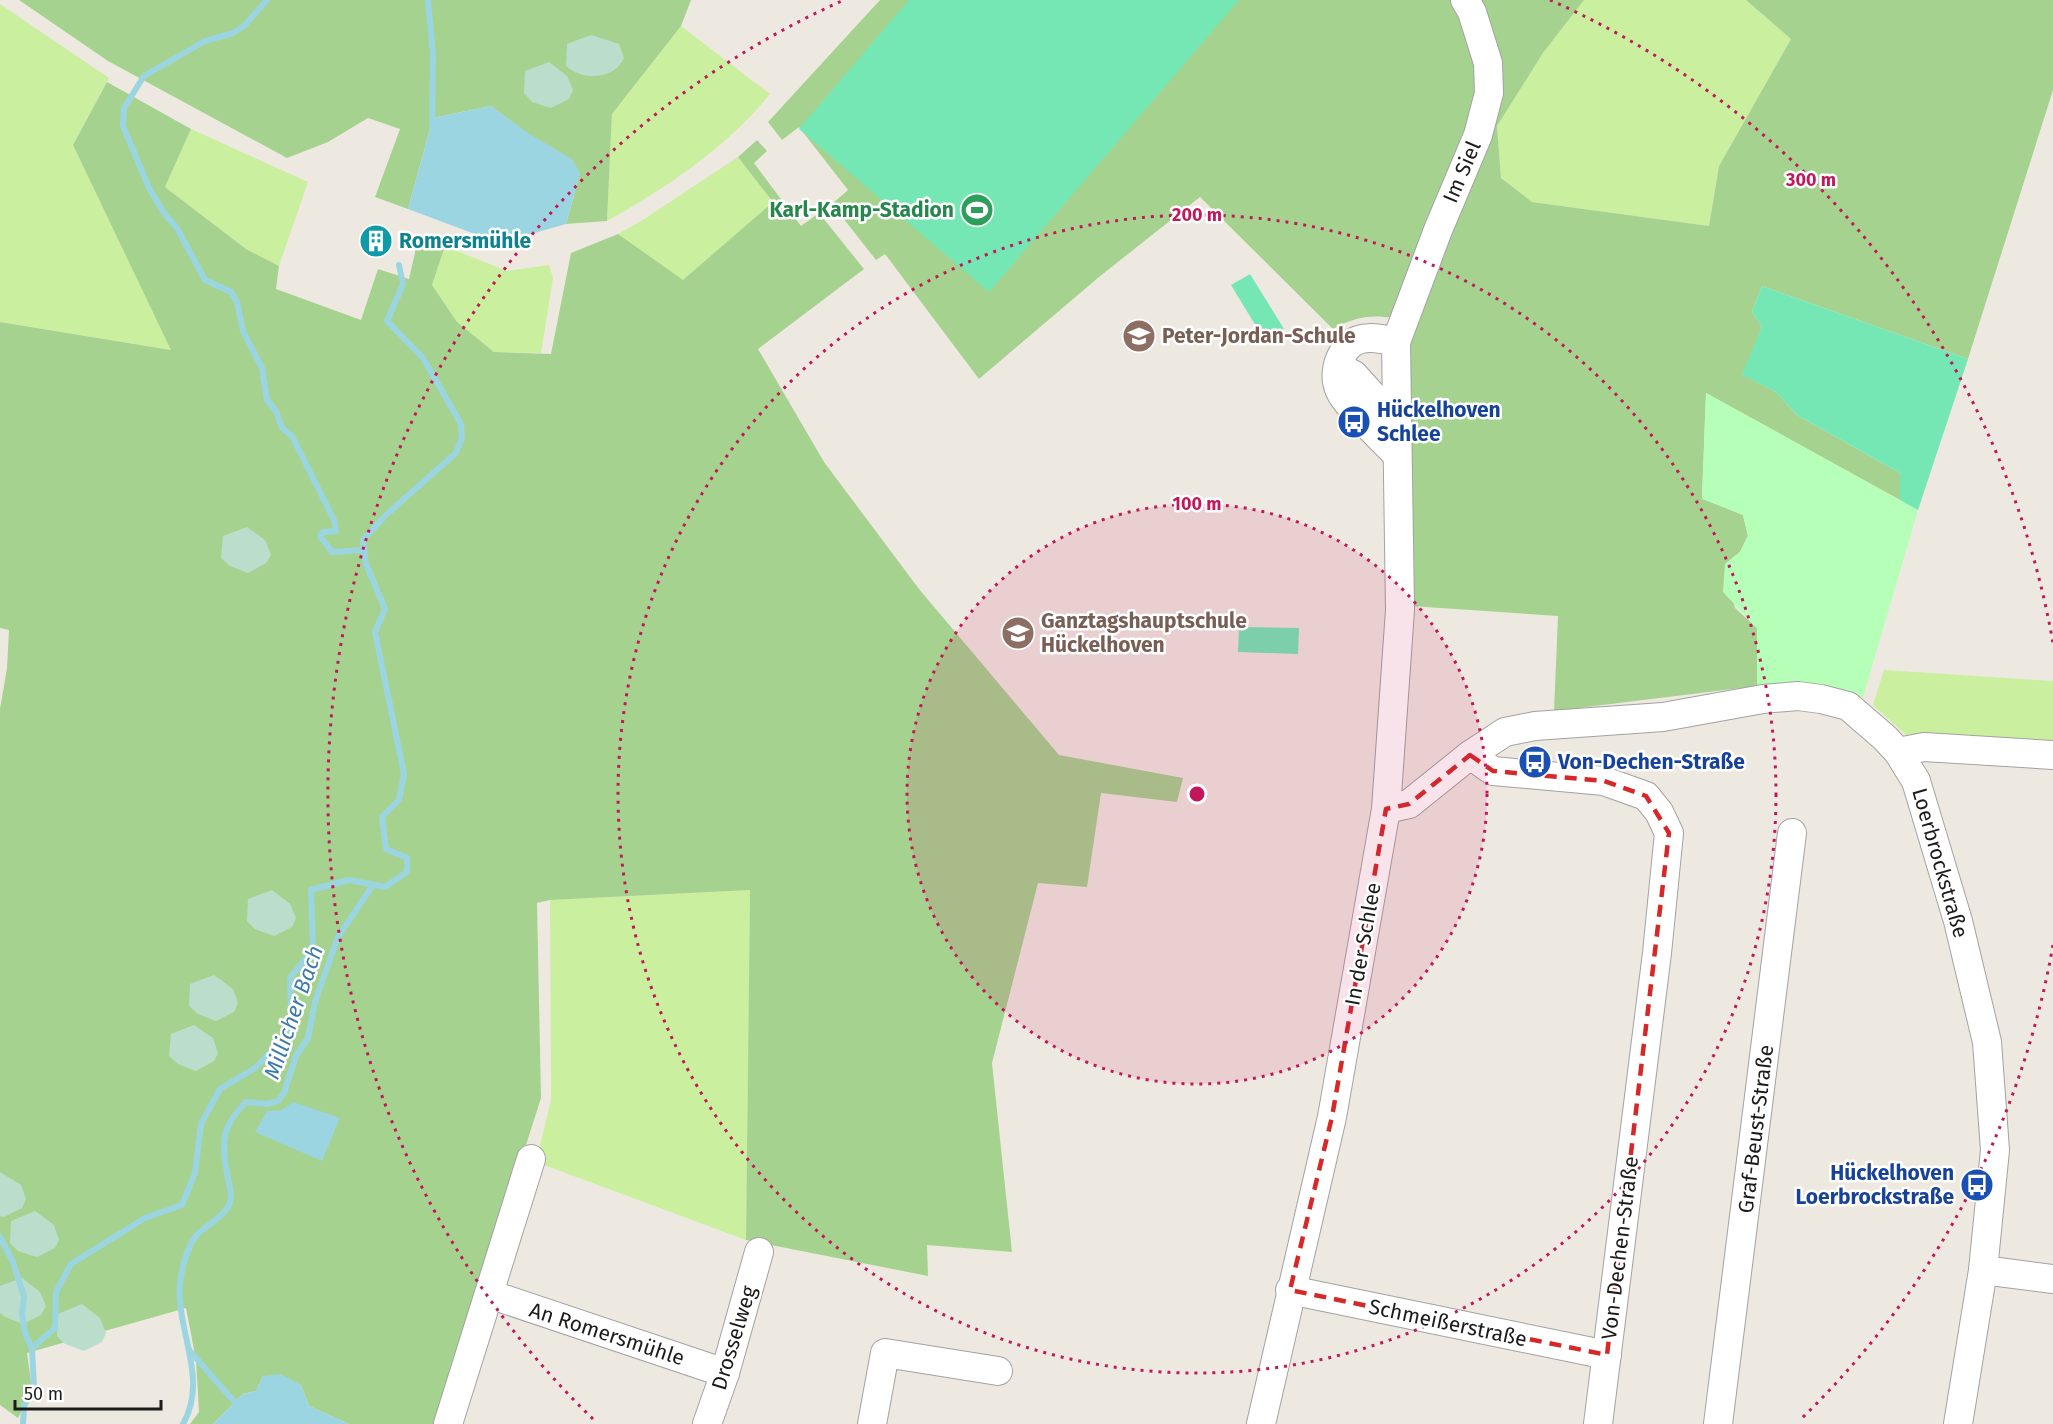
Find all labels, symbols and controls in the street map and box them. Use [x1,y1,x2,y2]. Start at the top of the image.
street label: Im Siel [1437,137,1487,207]
text: 300 m [1785,169,1836,191]
sports icon: Karl-Kamp-Stadion [959,192,995,228]
place label: Karl-Kamp-Stadion [769,197,954,223]
text: 200 m [1172,204,1222,226]
building icon: Romersmühle [358,223,394,259]
place label: Romersmühle [399,228,532,254]
school or university icon: Peter-Jordan-Schule [1121,318,1157,354]
place label: Peter-Jordan-Schule [1162,323,1356,349]
place label: Hückelhoven Schlee [1377,397,1501,447]
bus stop icon: Hückelhoven Schlee [1336,404,1372,440]
text: 100 m [1173,493,1221,515]
place label: Ganztagshauptschule Hückelhoven [1041,608,1247,658]
school or university icon: Ganztagshauptschule Hückelhoven [1000,615,1036,651]
bus stop icon: Von-Dechen-Straße [1517,744,1553,780]
place label: Von-Dechen-Straße [1557,749,1745,775]
centre of rings [1187,784,1207,804]
street label: Loerbrockstraße [1906,785,1974,941]
street label: In der Schlee [1339,880,1387,1008]
water label: Millicher Bach [258,942,329,1083]
street label: Graf-Beust-Straße [1733,1043,1779,1215]
street label: Von-Dechen-Straße [1596,1155,1644,1341]
place label: Hückelhoven Loerbrockstraße [1796,1160,1954,1210]
bus stop icon: Hückelhoven Loerbrockstraße [1959,1167,1995,1203]
street label: Drosselweg [706,1283,762,1393]
street label: Schmeißerstraße [1367,1294,1529,1352]
street label: An Romersmühle [526,1297,688,1371]
scale bar [15,1373,160,1411]
text: 50 m [24,1383,63,1405]

